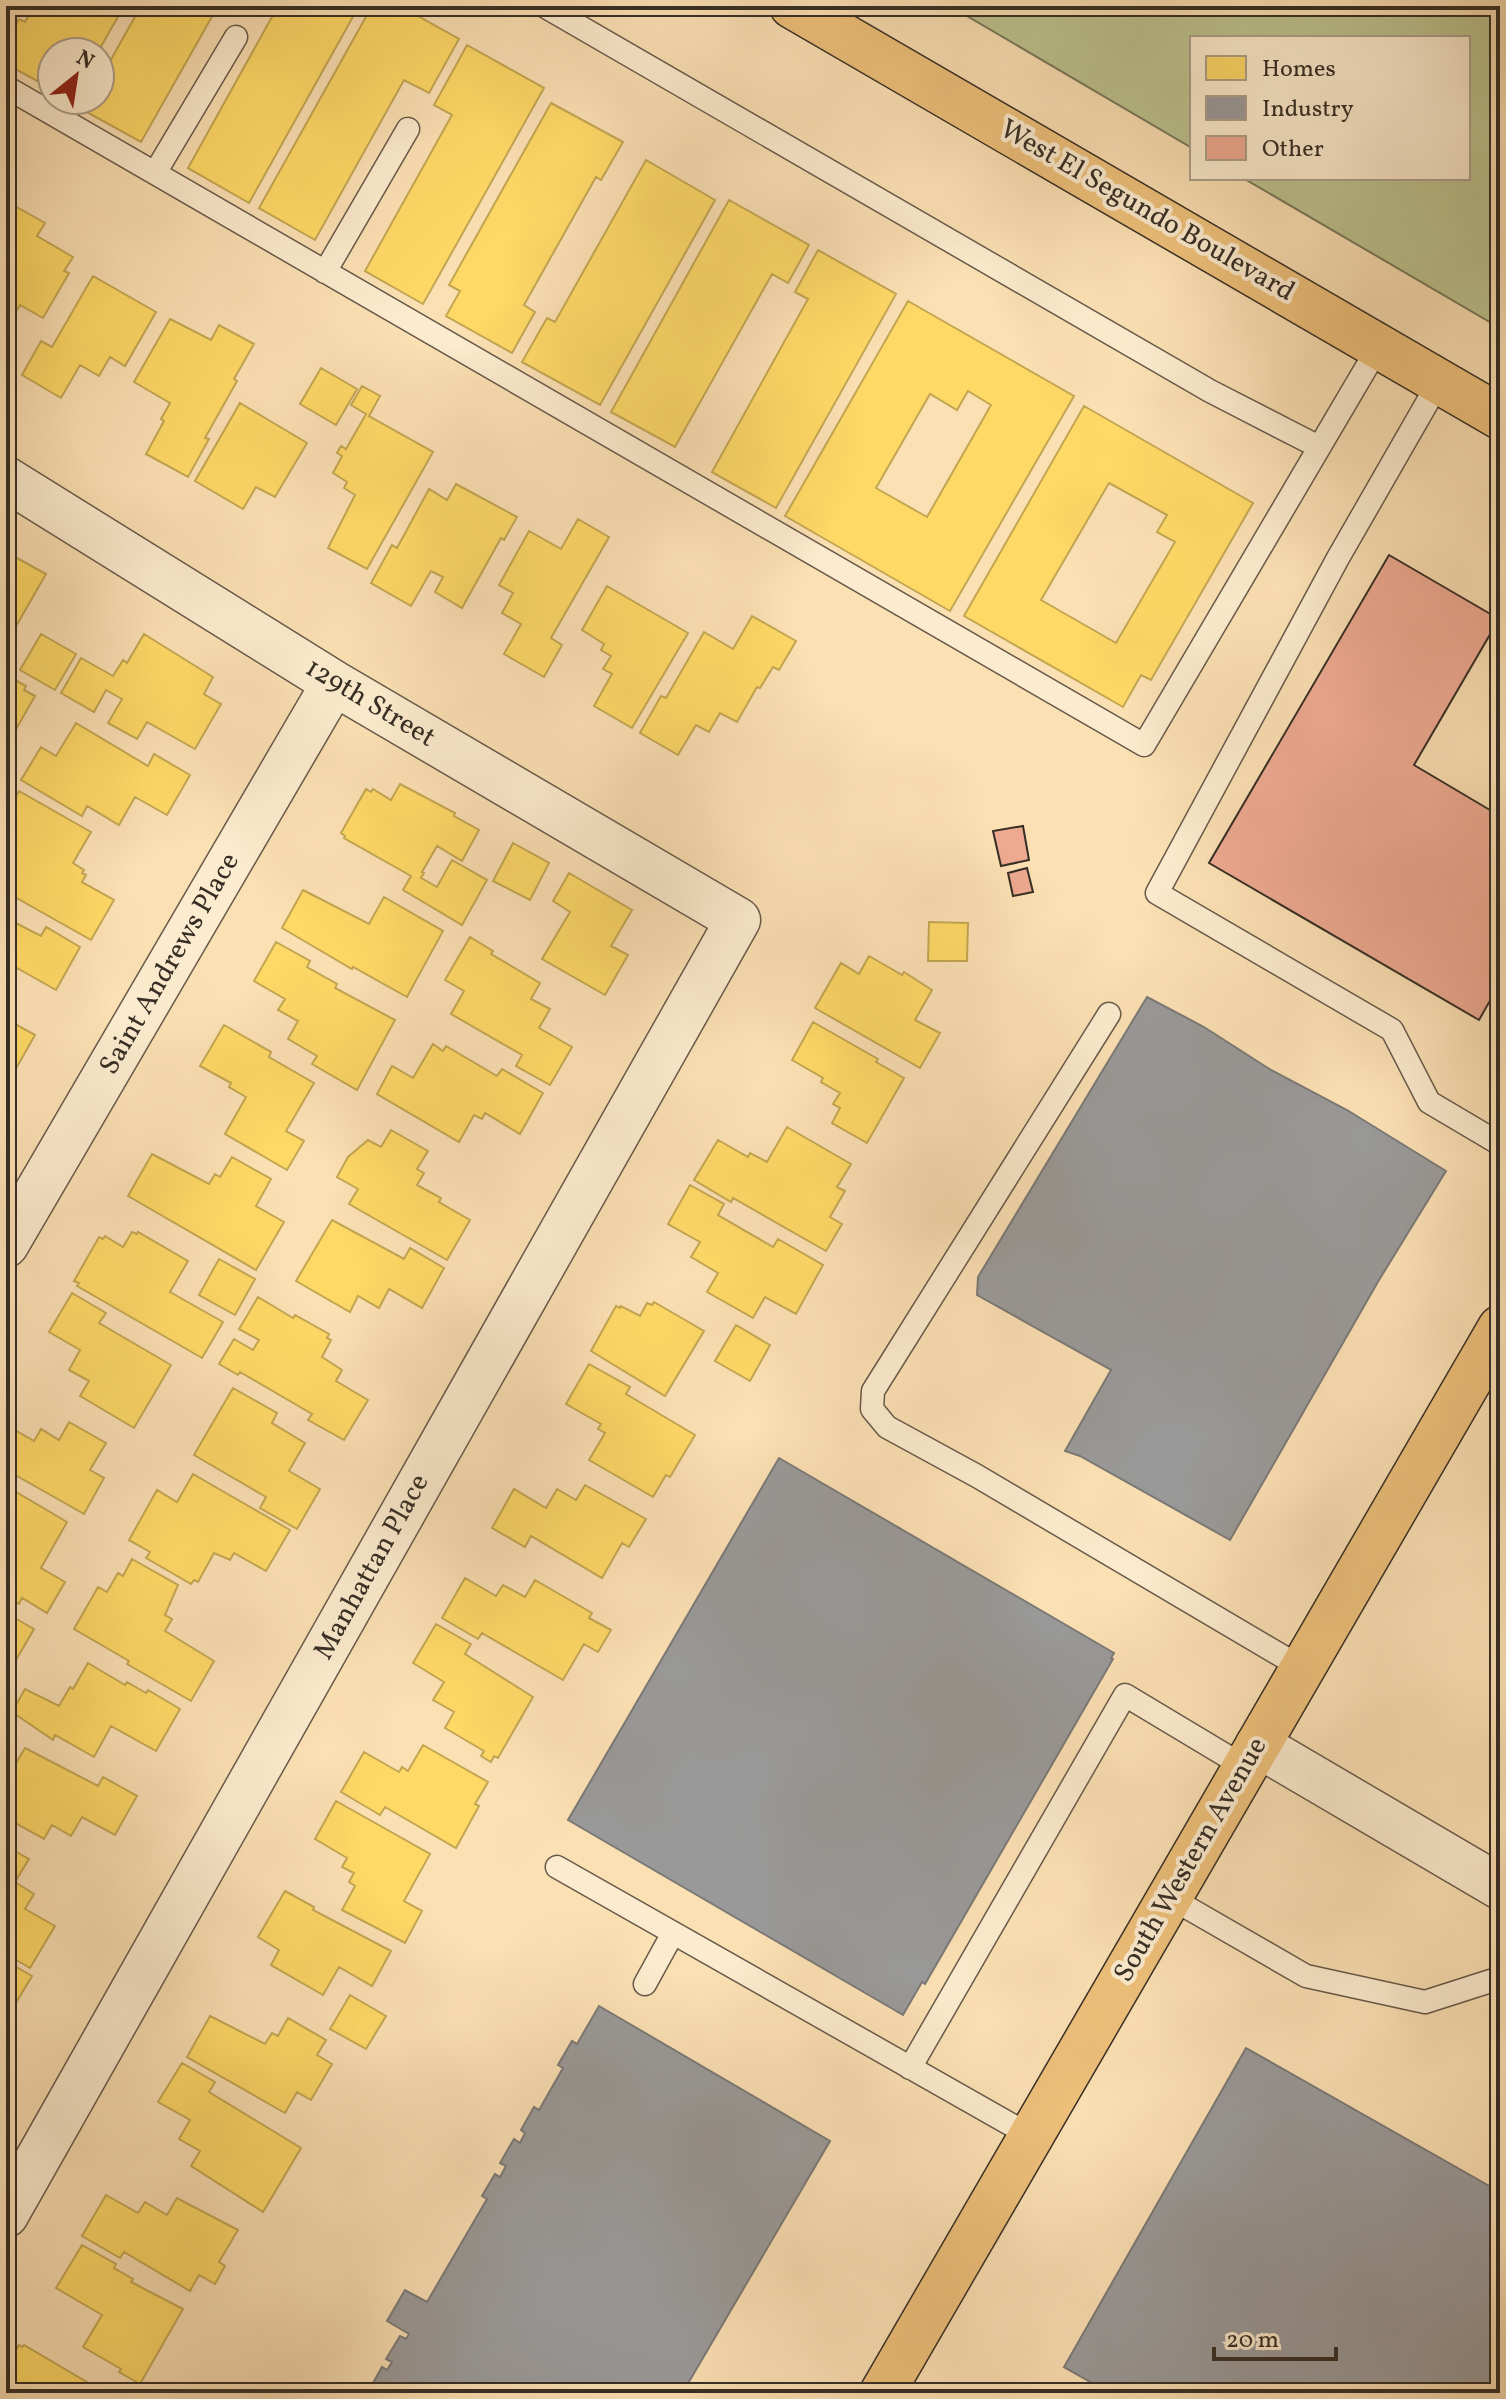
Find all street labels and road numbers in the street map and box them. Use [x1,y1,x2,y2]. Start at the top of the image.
street label: West El Segundo Boulevard [992,110,1302,312]
street label: 129th Street [298,649,442,757]
street label: Saint Andrews Place [90,846,250,1082]
street label: Manhattan Place [305,1467,439,1667]
street label: South Western Avenue [1105,1730,1277,1990]

